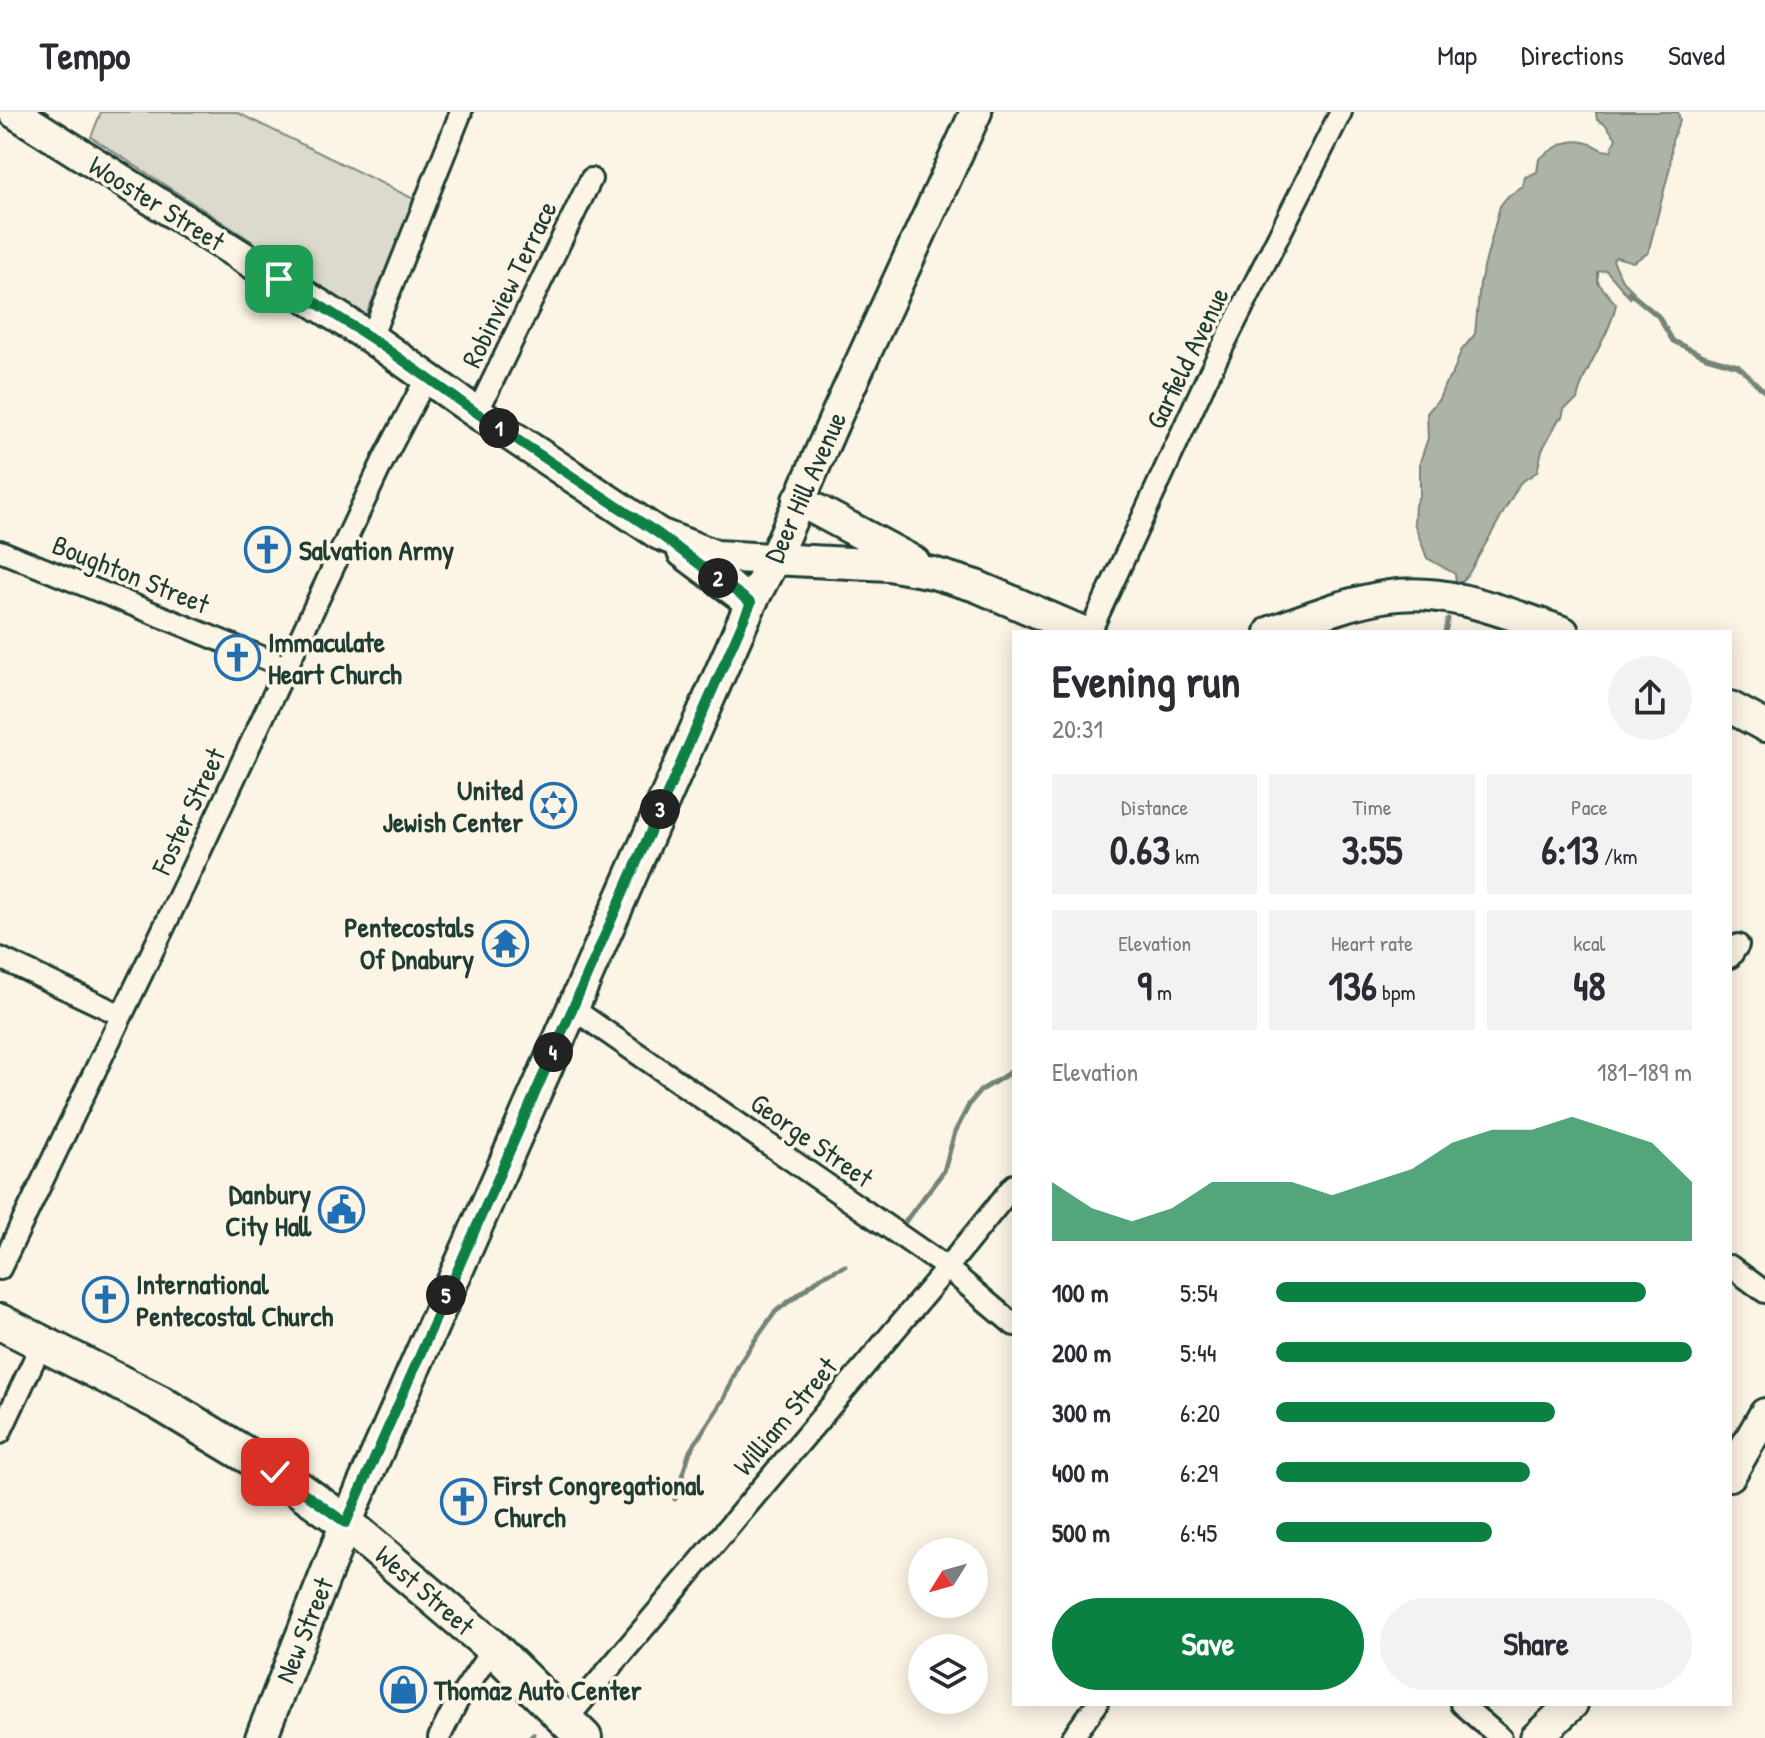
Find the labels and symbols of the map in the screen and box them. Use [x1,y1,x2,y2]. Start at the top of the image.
street label: Wooster Street [82,146,233,260]
street label: Robinview Terrace [452,194,566,374]
pin [245,245,313,313]
street label: Garfield Avenue [1136,281,1238,435]
street label: Deer Hill Avenue [755,405,855,569]
pin: 1 [479,408,519,448]
street label: Boughton Street [47,525,215,623]
church icon: Salvation Army [244,526,292,574]
place label: Salvation Army [299,531,454,570]
pin: 2 [698,558,738,598]
place label: Immaculate Heart Church [268,623,402,693]
church icon: Immaculate Heart Church [213,634,261,682]
street label: Foster Street [142,741,234,881]
place label: United Jewish Center [383,771,523,841]
synagogue icon: United Jewish Center [530,782,578,830]
pin: 3 [640,789,680,829]
place label: Pentecostals Of Dnabury [344,908,474,979]
temple icon: Pentecostals Of Dnabury [481,919,529,967]
pin: 4 [533,1032,573,1072]
street label: George Street [743,1084,881,1196]
place label: Danbury City Hall [225,1175,312,1246]
public building icon: Danbury City Hall [318,1186,366,1234]
place label: International Pentecostal Church [136,1265,333,1335]
pin: 5 [426,1275,466,1315]
church icon: International Pentecostal Church [81,1276,129,1324]
street label: William Street [724,1349,846,1483]
pin [241,1438,309,1506]
place label: First Congregational Church [493,1466,704,1536]
church icon: First Congregational Church [439,1477,487,1525]
street label: West Street [367,1536,483,1644]
north arrow [908,1538,988,1618]
street label: New Street [266,1571,342,1688]
shop icon: Thomaz Auto Center [379,1666,427,1714]
place label: Thomaz Auto Center [433,1671,642,1709]

